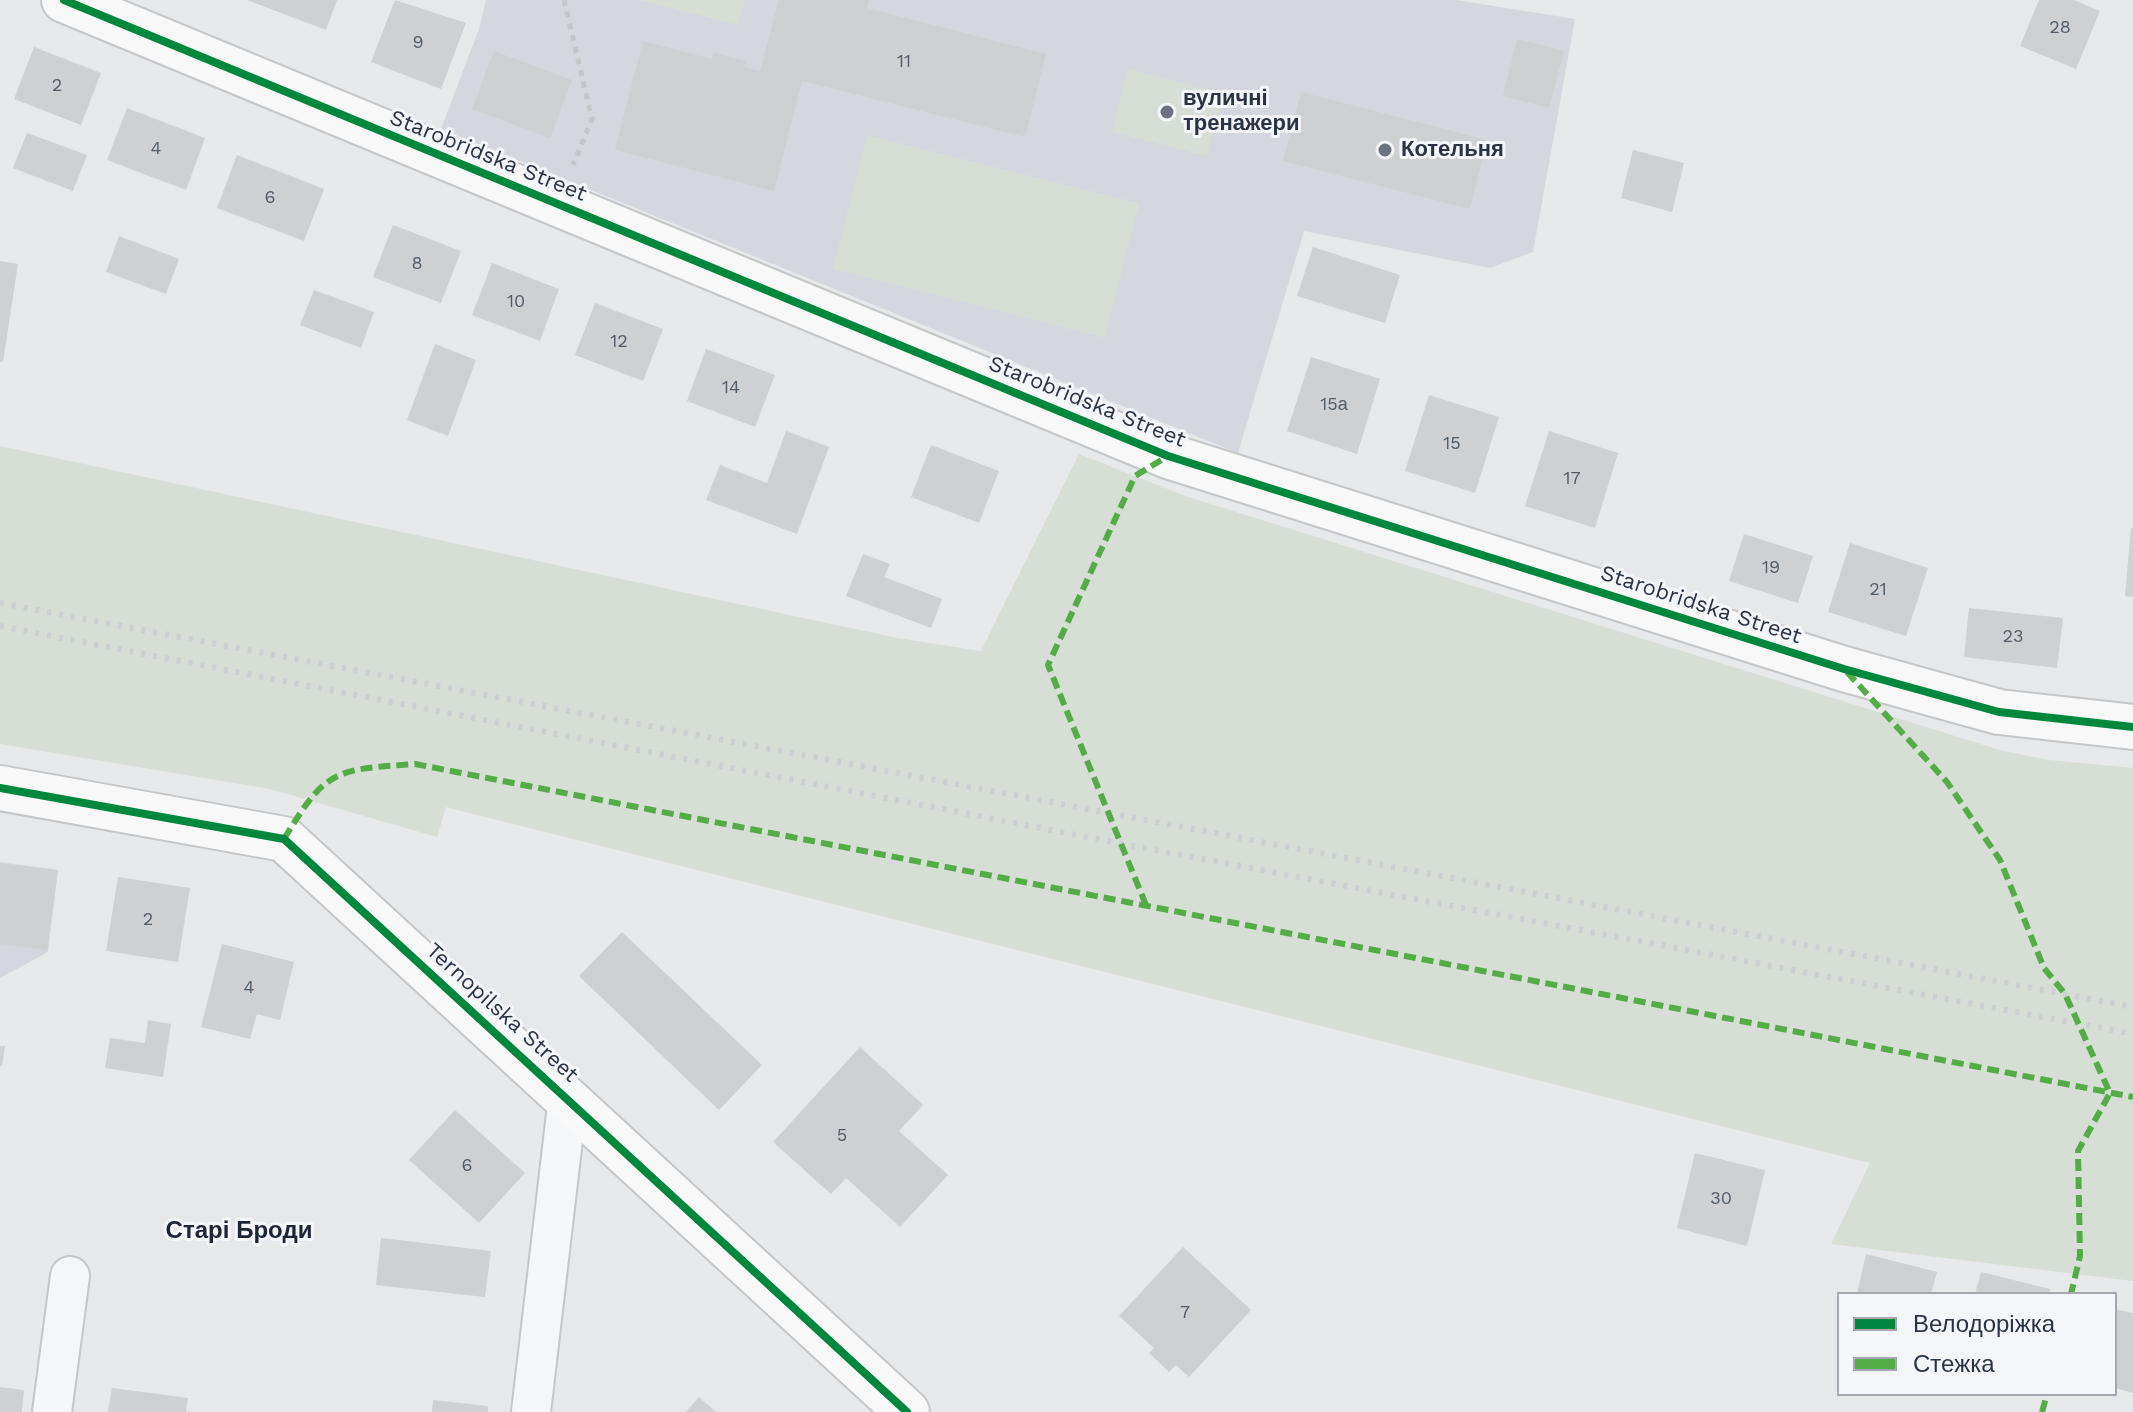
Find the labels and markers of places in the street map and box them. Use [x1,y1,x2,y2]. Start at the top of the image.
place label: вуличні тренажери [1183,86,1299,138]
marker: вуличні тренажери [1158,103,1176,121]
place label: Котельня [1401,137,1504,163]
marker: Котельня [1376,141,1394,159]

